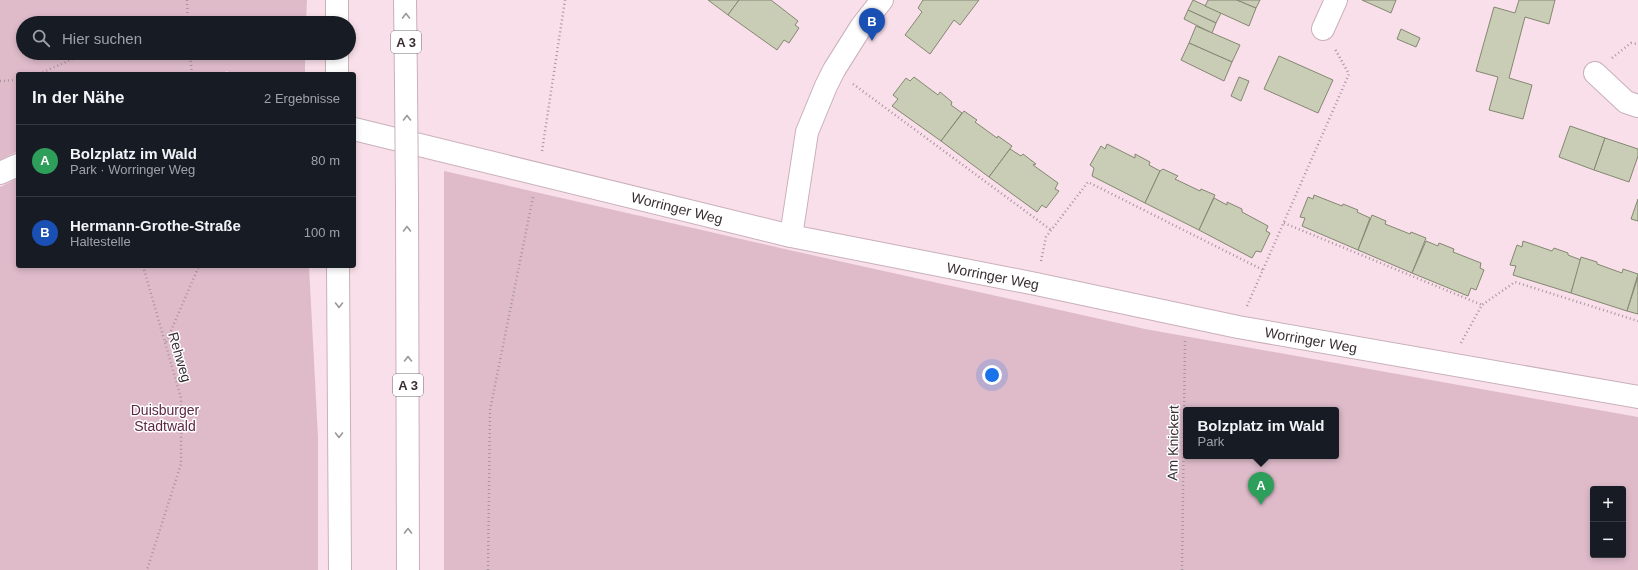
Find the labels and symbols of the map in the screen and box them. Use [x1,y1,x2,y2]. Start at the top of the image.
pin: B [859,8,885,41]
one-way arrow [401,13,410,19]
road number: A 3 [391,31,421,53]
one-way arrow [403,115,411,121]
street label: Worringer Weg [630,189,724,227]
one-way arrow [403,226,411,232]
street label: Worringer Weg [946,259,1040,293]
one-way arrow [335,302,343,308]
street label: Worringer Weg [1264,324,1358,356]
street label: Rehweg [165,330,195,384]
one-way arrow [404,356,412,362]
your location [982,365,1002,385]
road number: A 3 [393,374,423,396]
park label: Duisburger Stadtwald [131,402,200,434]
street label: Am Knickert [1164,405,1182,481]
one-way arrow [335,432,343,438]
pin: A [1248,472,1274,505]
one-way arrow [404,528,412,534]

